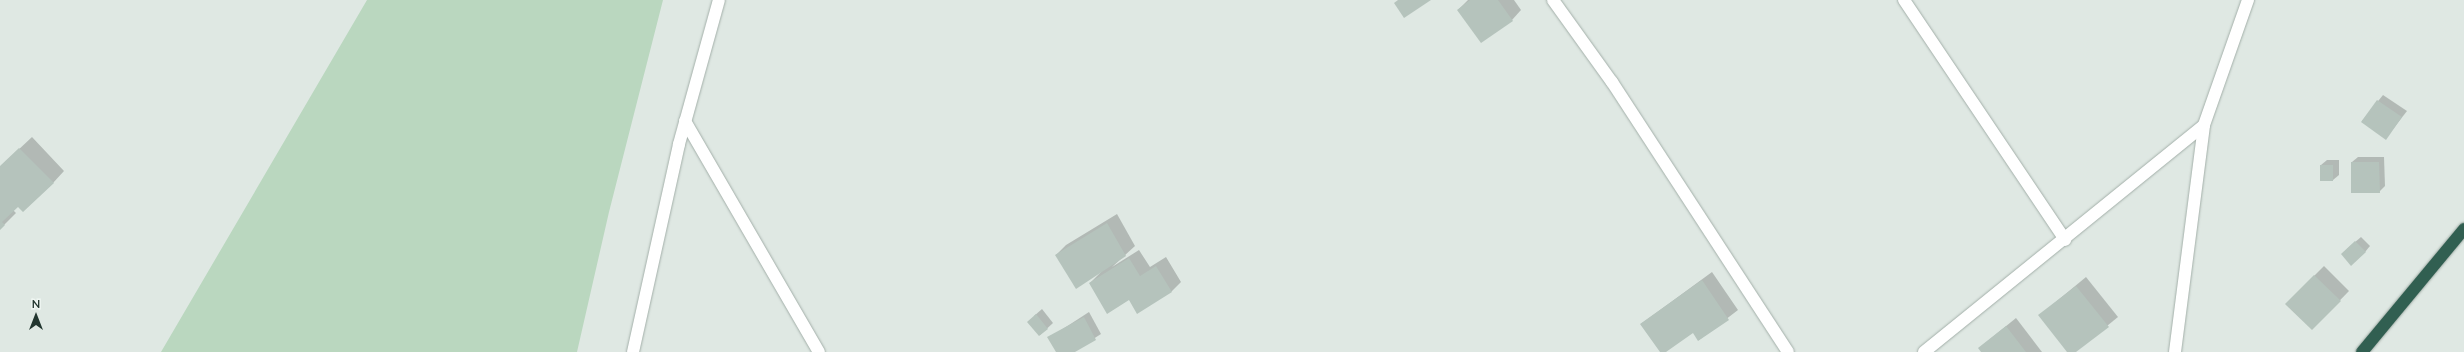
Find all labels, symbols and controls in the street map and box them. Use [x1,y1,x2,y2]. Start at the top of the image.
north arrow [16,296,56,336]
text: N [32,297,40,310]

